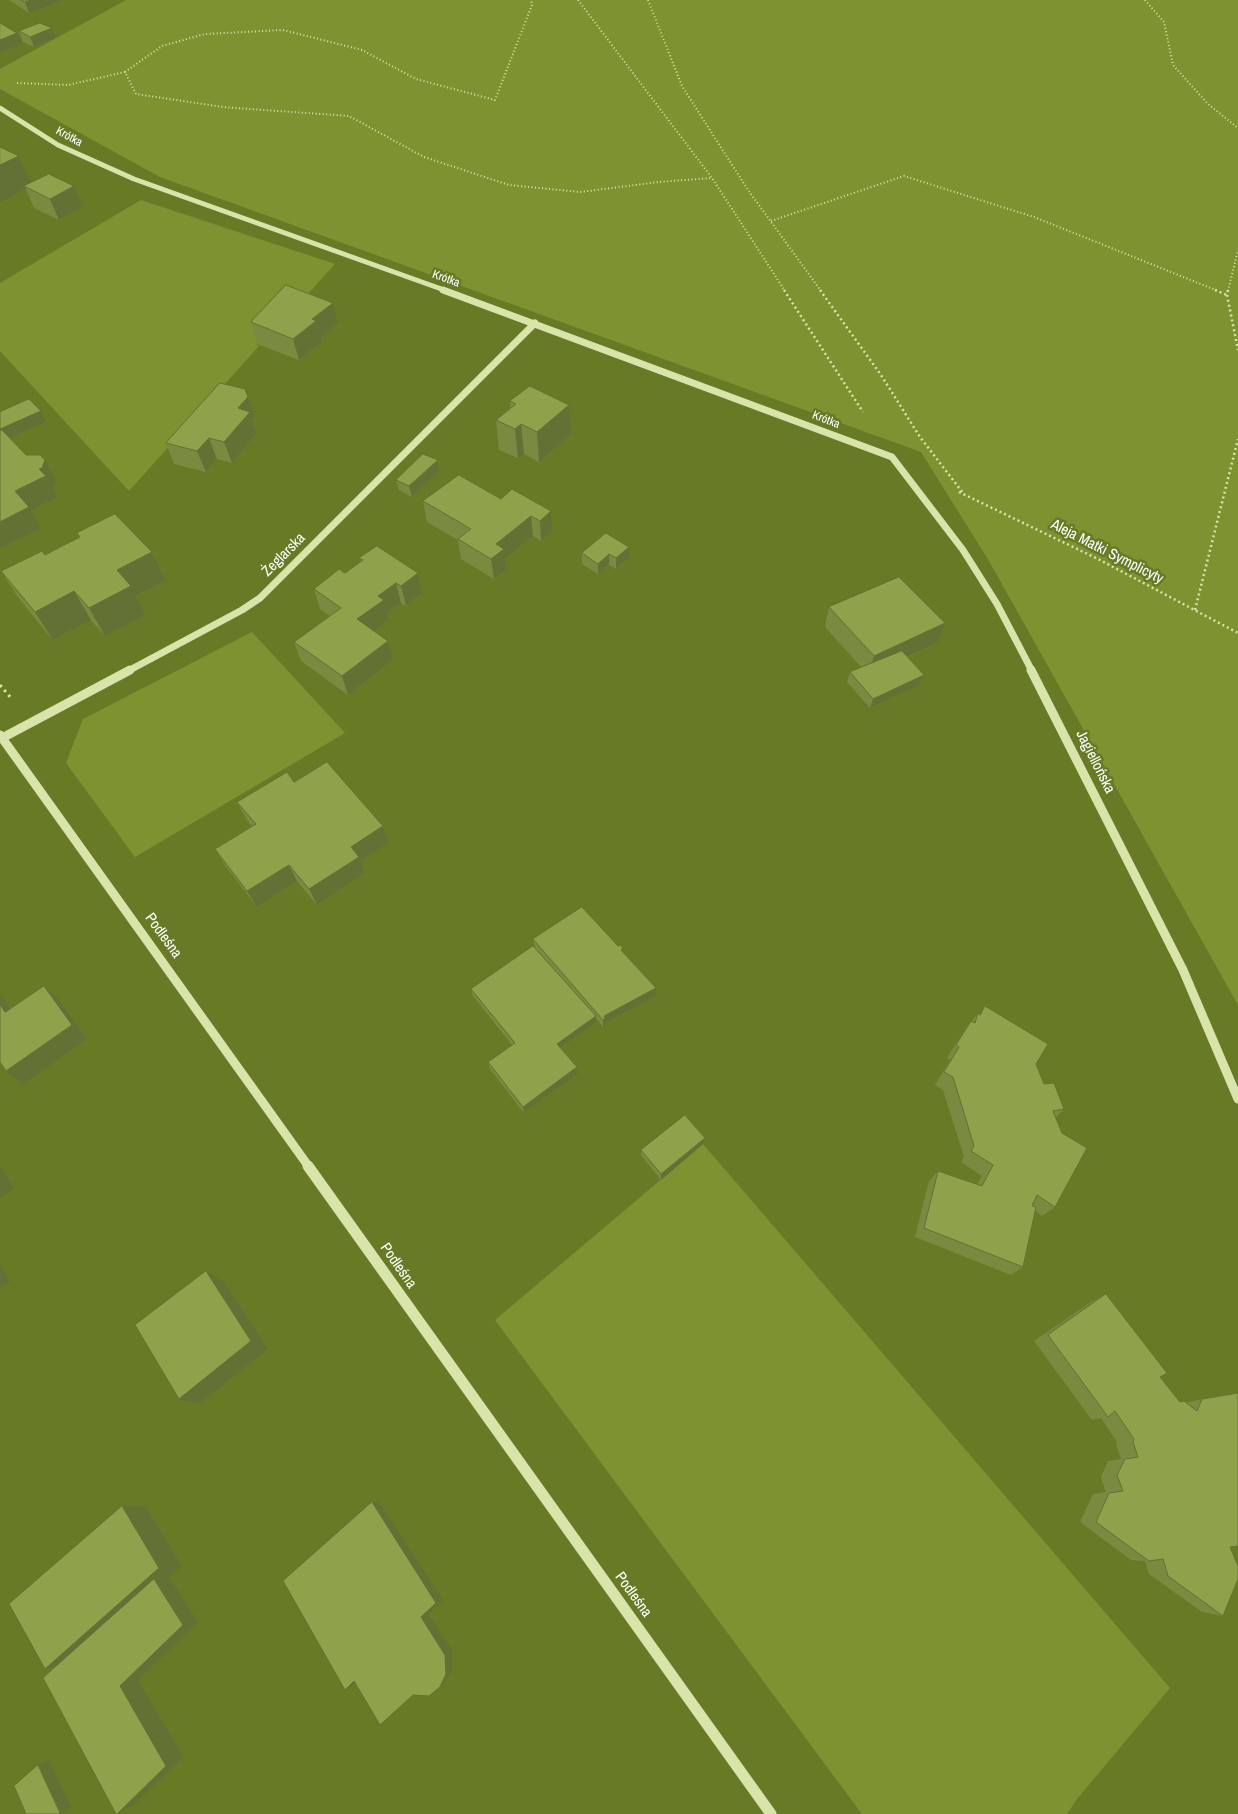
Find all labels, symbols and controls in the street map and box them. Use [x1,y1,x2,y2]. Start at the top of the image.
street label: Krótka [53,124,85,150]
street label: Krótka [430,267,462,291]
street label: Krótka [810,408,842,432]
street label: Aleja Matki Symplicyty [1048,516,1166,588]
street label: Żeglarska [259,530,309,580]
street label: Jagiellońska [1071,727,1119,797]
street label: Podleśna [141,910,185,962]
street label: Podleśna [376,1240,420,1292]
street label: Podleśna [611,1569,655,1621]

